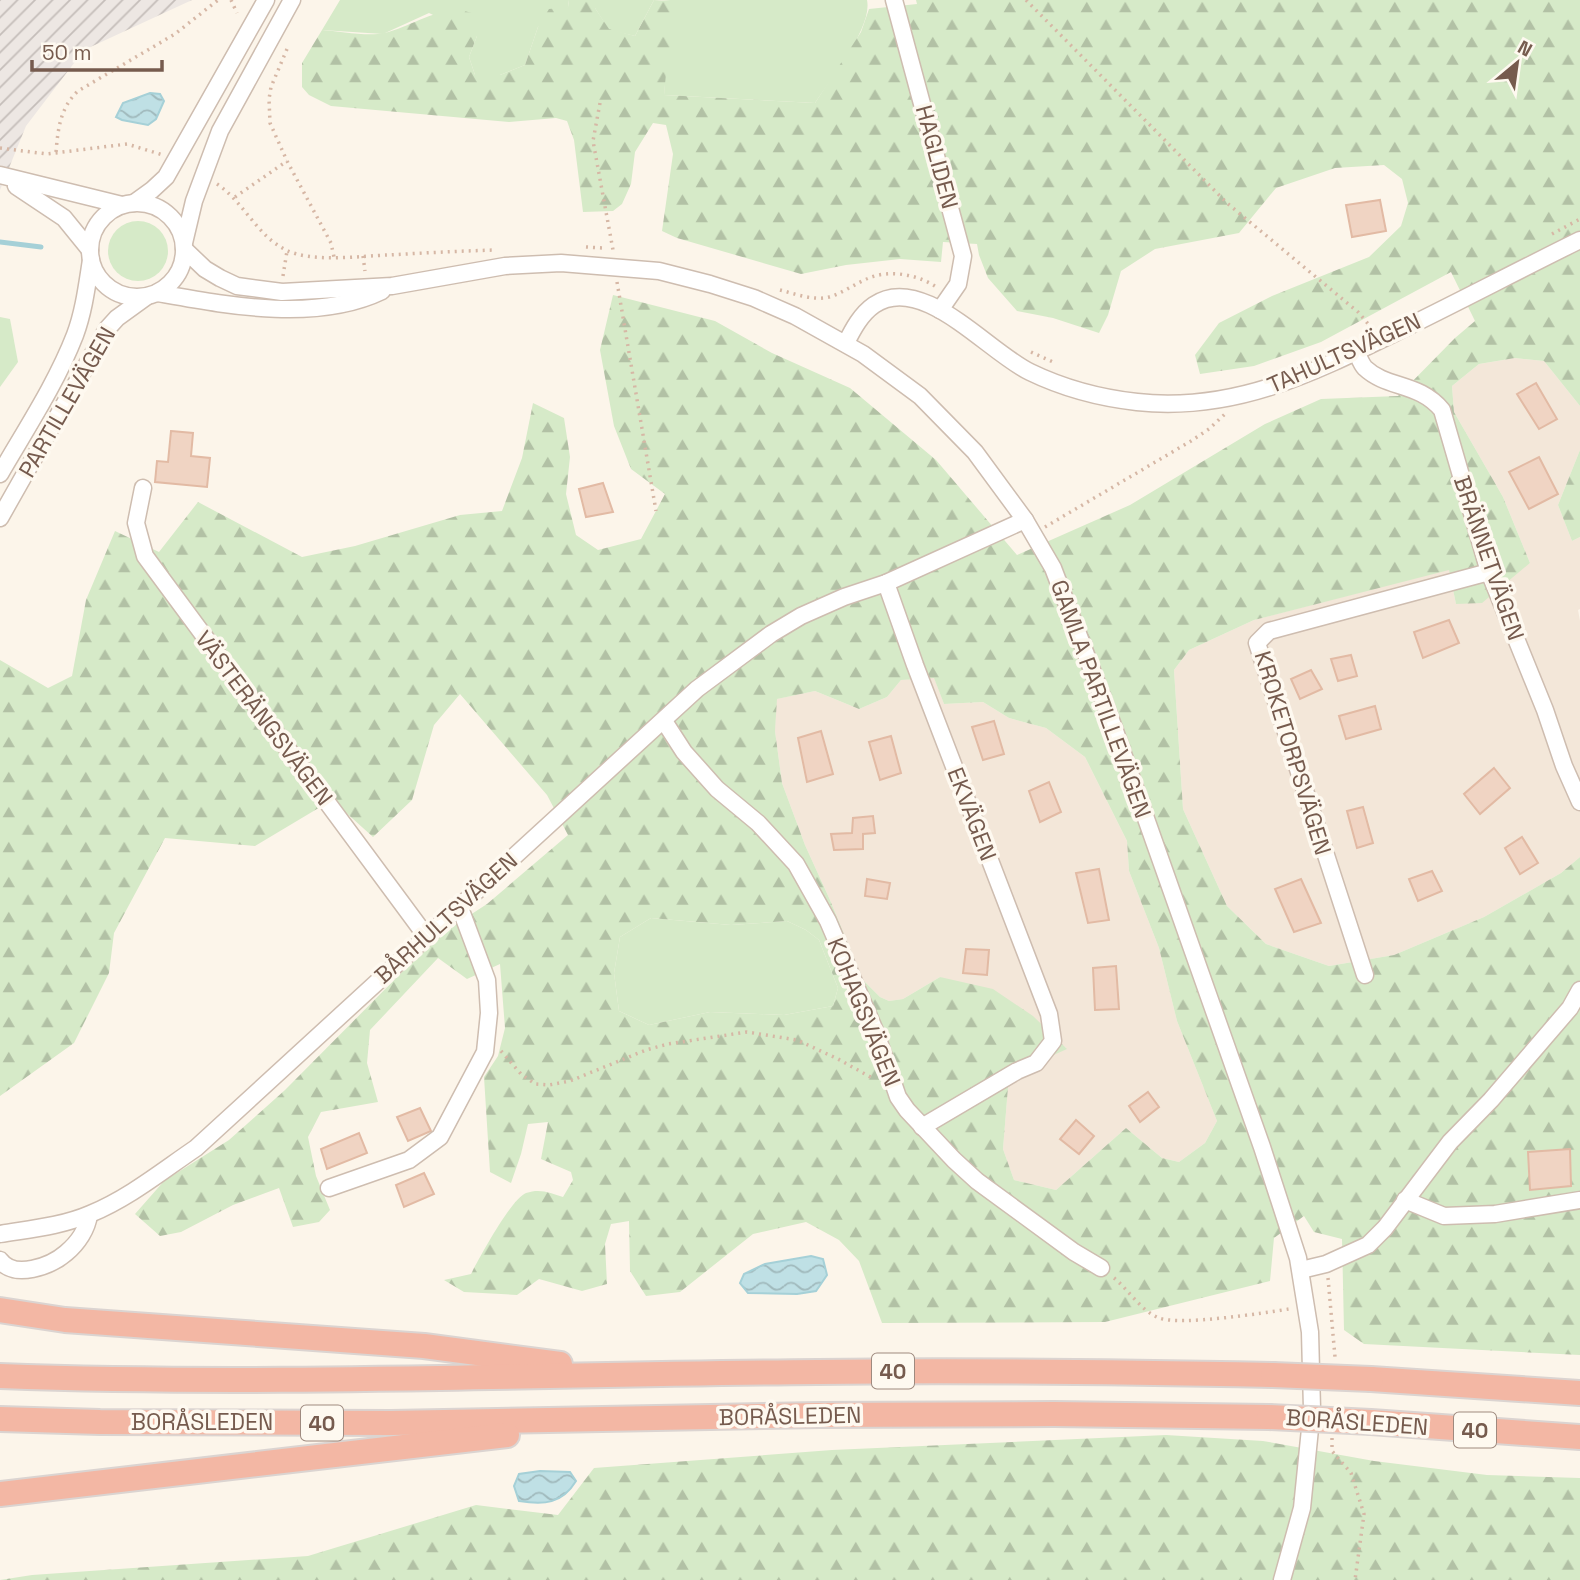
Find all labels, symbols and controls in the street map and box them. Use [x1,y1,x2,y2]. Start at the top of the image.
scale bar [32,28,161,72]
north arrow [1482,28,1552,98]
text: N [1513,35,1537,63]
text: 50 m [42,39,92,66]
street label: HAGLIDEN [909,102,965,212]
street label: TAHULTSVÄGEN [1263,306,1425,400]
street label: PARTILLEVÄGEN [12,321,122,483]
street label: BRÄNNETVÄGEN [1447,472,1531,644]
street label: GAMLA PARTILLEVÄGEN [1044,576,1158,822]
street label: VÄSTERÄNGSVÄGEN [188,625,340,811]
street label: KROKETORPSVÄGEN [1248,647,1338,859]
street label: EKVÄGEN [940,763,1004,865]
street label: BÅRHULTSVÄGEN [368,846,524,990]
street label: KOHAGSVÄGEN [821,933,907,1091]
road number: 40 [872,1354,914,1388]
street label: BORÅSLEDEN [718,1400,862,1432]
street label: BORÅSLEDEN [1285,1402,1429,1442]
road number: 40 [301,1406,343,1440]
street label: BORÅSLEDEN [131,1407,273,1437]
road number: 40 [1454,1412,1496,1448]

